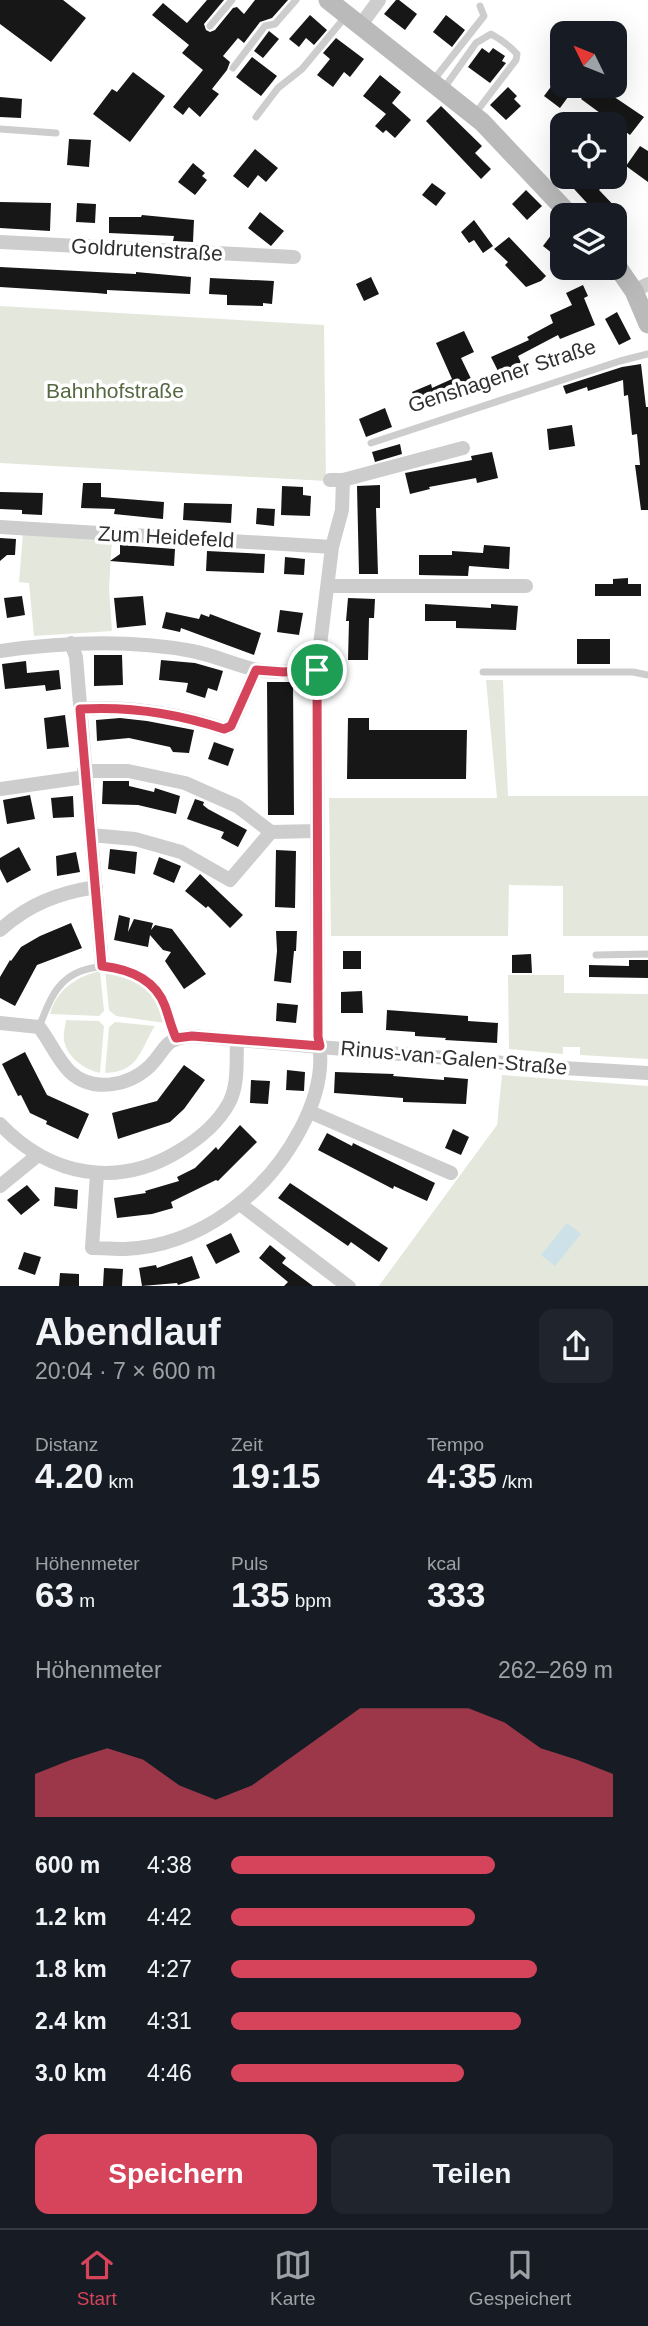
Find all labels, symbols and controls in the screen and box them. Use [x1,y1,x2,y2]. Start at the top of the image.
north arrow [550,21,626,98]
map controls [550,21,627,280]
button: locate [550,112,627,189]
button: layers [550,203,627,280]
street label: Goldrutenstraße [71,234,223,265]
street label: Genshagener Straße [405,334,599,417]
park label: Bahnhofstraße [46,379,184,402]
street label: Zum Heidefeld [97,521,235,552]
pin [287,640,347,700]
icon: arrive [298,651,336,689]
street label: Rinus-van-Galen-Straße [340,1036,568,1079]
button: share [539,1309,613,1383]
text: Abendlauf [35,1311,221,1353]
text: 20:04 · 7 × 600 m [35,1358,216,1384]
text: Distanz [35,1434,98,1455]
text: Zeit [231,1434,263,1455]
text: Tempo [427,1434,484,1455]
text: 4.20 [35,1456,103,1495]
text: 19:15 [231,1456,321,1495]
text: 4:35 [427,1456,497,1495]
text: km [103,1471,134,1492]
text: /km [497,1471,533,1492]
text: Höhenmeter [35,1553,140,1574]
text: Puls [231,1553,268,1574]
text: kcal [427,1553,461,1574]
text: 63 [35,1575,74,1614]
text: 135 [231,1575,289,1614]
text: 333 [427,1575,485,1614]
text: m [74,1590,95,1611]
text: bpm [289,1590,332,1611]
text: Höhenmeter [35,1657,162,1683]
text: 262–269 m [498,1657,613,1683]
text: 600 m [35,1852,100,1878]
text: 4:38 [147,1852,192,1878]
text: 1.2 km [35,1904,107,1930]
text: 4:42 [147,1904,192,1930]
text: 1.8 km [35,1956,107,1982]
text: 4:27 [147,1956,192,1982]
text: 2.4 km [35,2008,107,2034]
text: 4:31 [147,2008,192,2034]
text: 3.0 km [35,2060,107,2086]
text: 4:46 [147,2060,192,2086]
button: Speichern [35,2134,317,2214]
button: Teilen [331,2134,613,2214]
tab: Start [77,2246,117,2310]
tab: Karte [270,2246,316,2310]
tab: Gespeichert [469,2246,571,2310]

